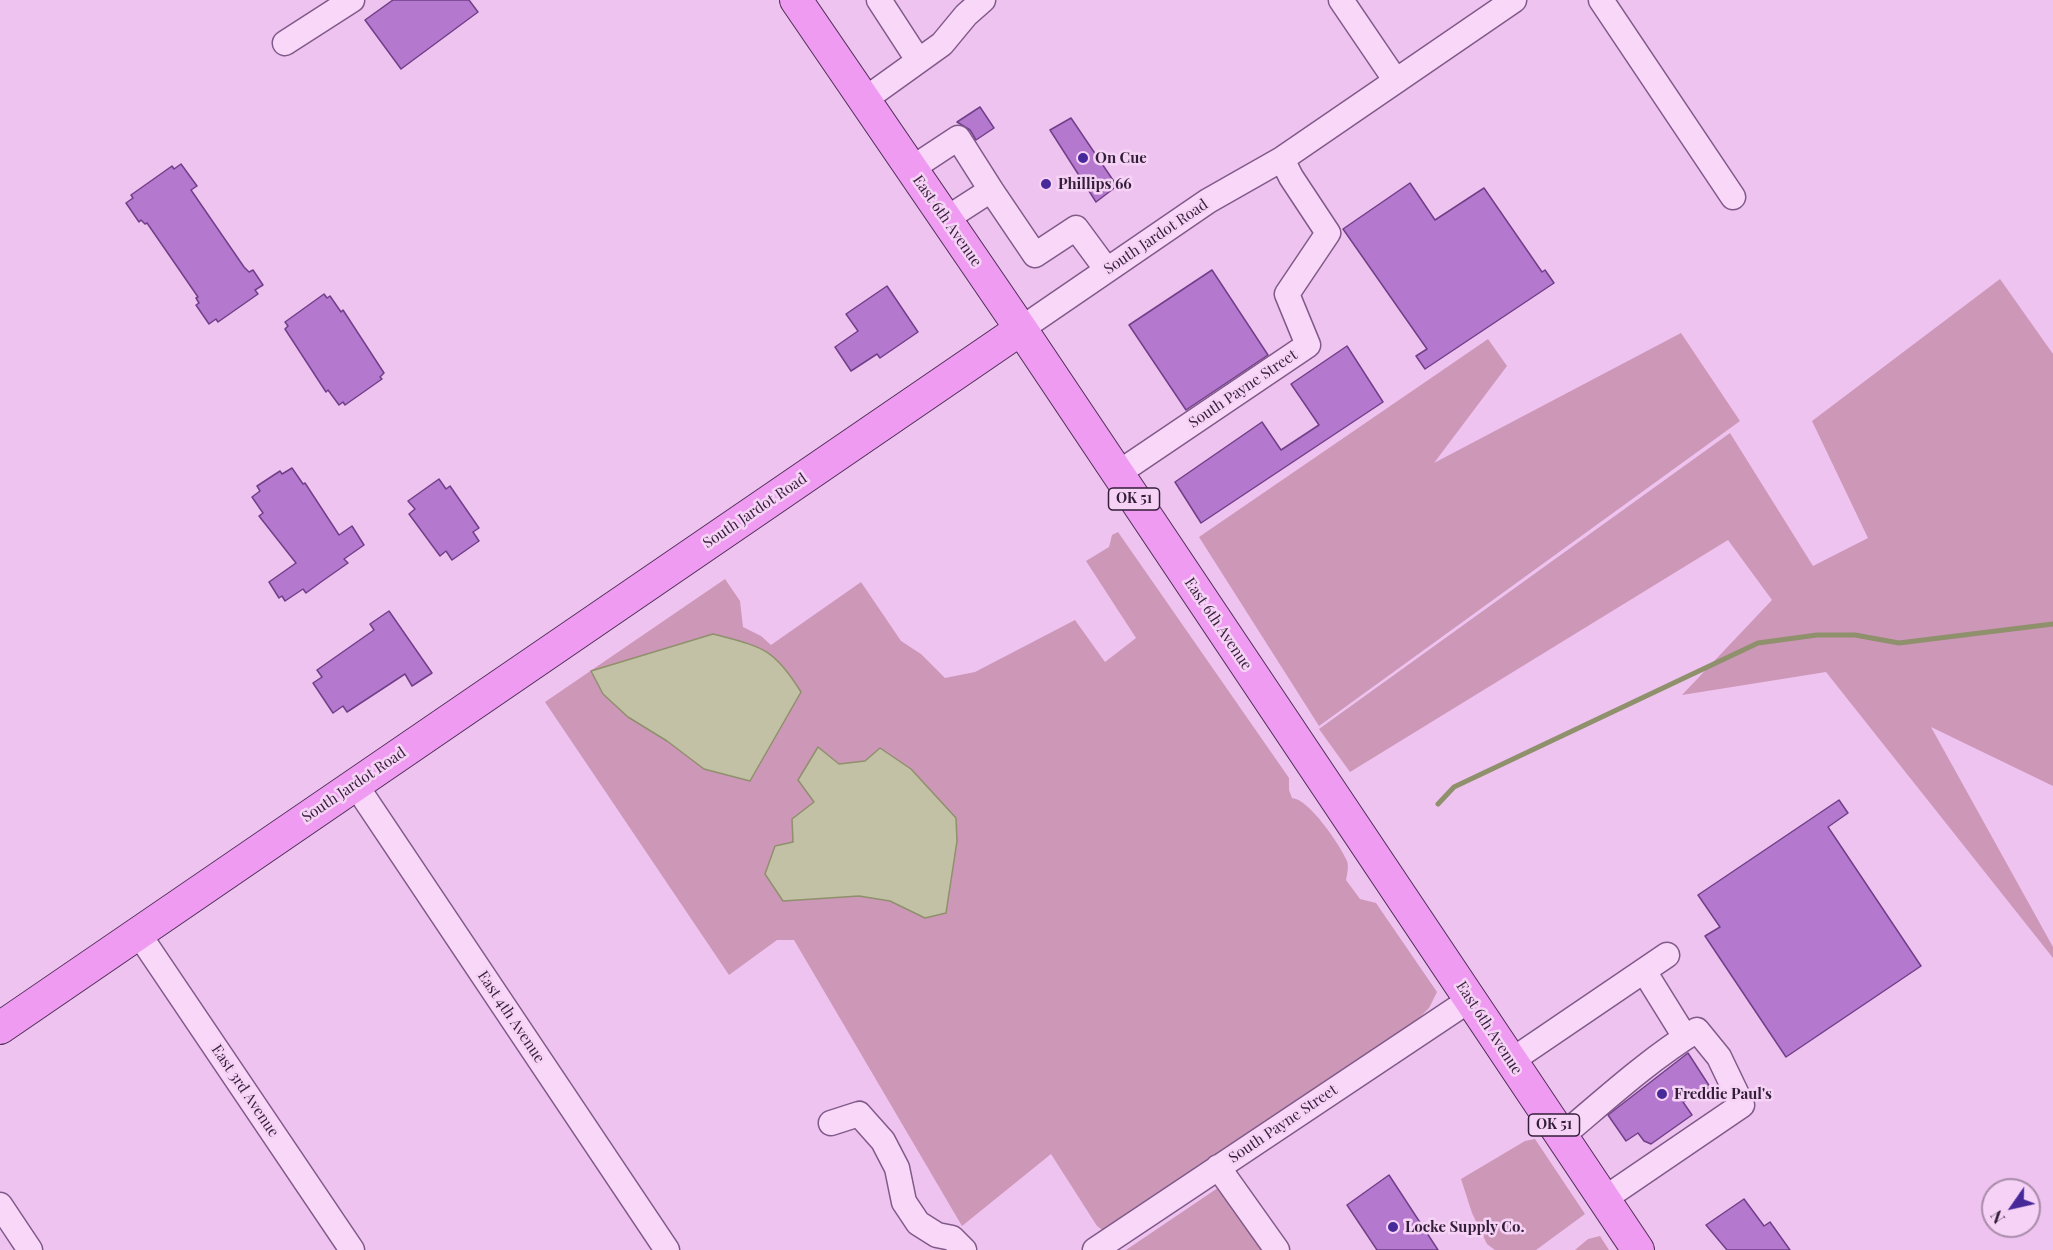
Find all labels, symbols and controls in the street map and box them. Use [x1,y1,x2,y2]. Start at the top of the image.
place label: On Cue [1095,149,1147,167]
marker: On Cue [1076,151,1090,165]
street label: East 6th Avenue [909,172,985,270]
place label: Phillips 66 [1058,175,1132,193]
marker: Phillips 66 [1039,177,1053,191]
street label: South Jardot Road [1101,196,1211,278]
street label: South Payne Street [1185,346,1301,432]
street label: South Jardot Road [700,470,810,552]
road number: OK 51 [1108,488,1160,510]
street label: East 6th Avenue [1180,574,1256,674]
street label: South Jardot Road [299,744,409,826]
street label: East 4th Avenue [474,968,548,1066]
street label: East 6th Avenue [1452,978,1526,1078]
street label: East 3rd Avenue [207,1041,283,1141]
street label: South Payne Street [1225,1081,1341,1167]
place label: Freddie Paul's [1674,1085,1772,1103]
marker: Freddie Paul's [1655,1087,1669,1101]
road number: OK 51 [1528,1114,1580,1136]
north arrow [1981,1178,2041,1238]
text: N [1985,1207,2009,1228]
place label: Locke Supply Co. [1405,1218,1524,1236]
marker: Locke Supply Co. [1386,1220,1400,1234]

